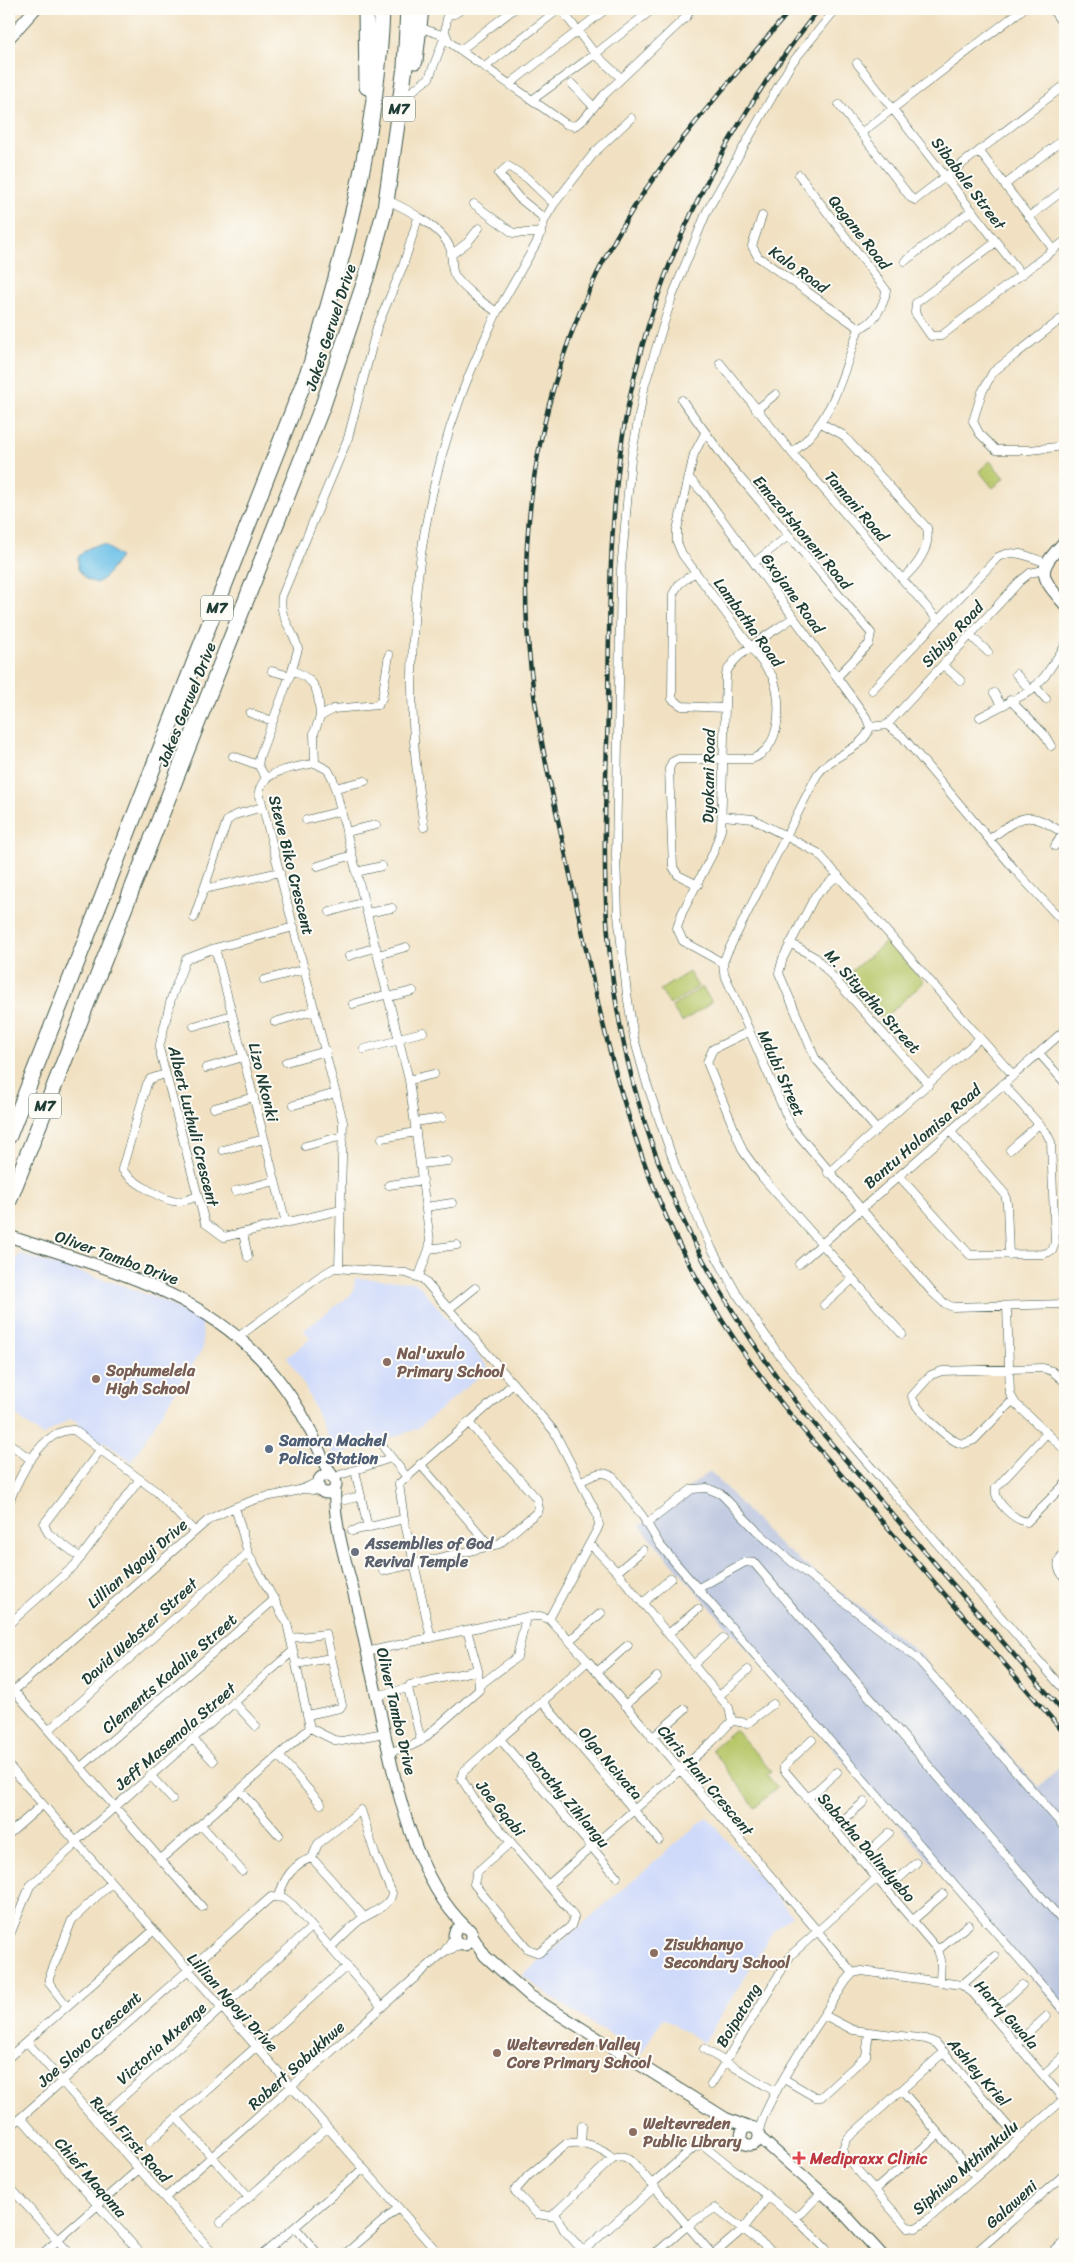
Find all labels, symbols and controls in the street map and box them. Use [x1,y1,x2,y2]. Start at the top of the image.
road number: M7 [383,96,415,122]
street label: Sibabale Street [924,130,1014,237]
street label: Qagane Road [821,188,899,278]
street label: Kalo Road [762,237,836,302]
street label: Jakes Gerwel Drive [296,260,365,395]
street label: Tamani Road [817,464,897,550]
street label: Emazotshoneni Road [745,468,861,598]
street label: Gxojane Road [753,547,833,641]
street label: Lambatha Road [706,571,792,675]
street label: Sibiya Road [914,593,992,674]
road number: M7 [201,596,233,620]
street label: Jakes Gerwel Drive [148,637,225,772]
street label: Dyokani Road [693,727,724,823]
street label: Steve Biko Crescent [260,792,323,938]
street label: M. Sityatha Street [817,942,928,1061]
street label: Mdubi Street [749,1025,814,1122]
street label: Lizo Nkonki [240,1039,288,1125]
street label: Albert Luthuli Crescent [159,1042,228,1210]
street label: Bantu Holomisa Road [857,1076,989,1196]
road number: M7 [29,1094,61,1118]
street label: Oliver Tambo Drive [51,1222,183,1293]
place label: Nal'uxulo Primary School [396,1339,506,1386]
place label: Sophumelela High School [105,1356,196,1403]
marker: Nal'uxulo Primary School [381,1356,393,1368]
marker: Sophumelela High School [90,1373,102,1385]
place label: Samora Machel Police Station [278,1426,388,1473]
marker: Samora Machel Police Station [263,1443,275,1455]
street label: Lillian Ngoyi Drive [80,1511,195,1616]
place label: Assemblies of God Revival Temple [364,1529,494,1576]
marker: Assemblies of God Revival Temple [349,1546,361,1558]
street label: David Webster Street [74,1570,205,1692]
street label: Clements Kadalie Street [95,1606,244,1741]
street label: Oliver Tambo Drive [368,1644,425,1778]
street label: Jeff Masemola Street [107,1675,243,1798]
street label: Chris Hani Crescent [650,1718,762,1843]
street label: Olga Ncivata [571,1720,650,1807]
street label: Dorothy Zihlangu [518,1744,618,1855]
street label: Joe Gqabi [468,1772,533,1844]
street label: Sabatha Dalindyebo [810,1785,923,1909]
place label: Zisukhanyo Secondary School [663,1930,791,1977]
street label: Lillian Ngoyi Drive [179,1946,286,2059]
marker: Zisukhanyo Secondary School [648,1947,660,1959]
street label: Harry Gwala [967,1972,1047,2057]
street label: Boipatong [708,1977,769,2053]
street label: Joe Slovo Crescent [29,1984,149,2095]
street label: Victoria Mxenge [109,1994,214,2092]
street label: Robert Sobukhwe [241,2013,352,2117]
place label: Weltevreden Valley Core Primary School [506,2030,652,2077]
street label: Ashley Kriel [939,2030,1018,2114]
marker: Weltevreden Valley Core Primary School [491,2047,503,2059]
street label: Ruth First Road [83,2089,179,2191]
place label: Weltevreden Public Library [643,2109,742,2156]
street label: Siphiwo Mthimkulu [905,2112,1026,2222]
marker: Weltevreden Public Library [627,2126,639,2138]
street label: Chief Maqoma [47,2130,135,2225]
place label: Medipraxx Clinic [809,2144,928,2173]
marker: Medipraxx Clinic [792,2151,806,2165]
street label: Galaweni [978,2172,1045,2236]

